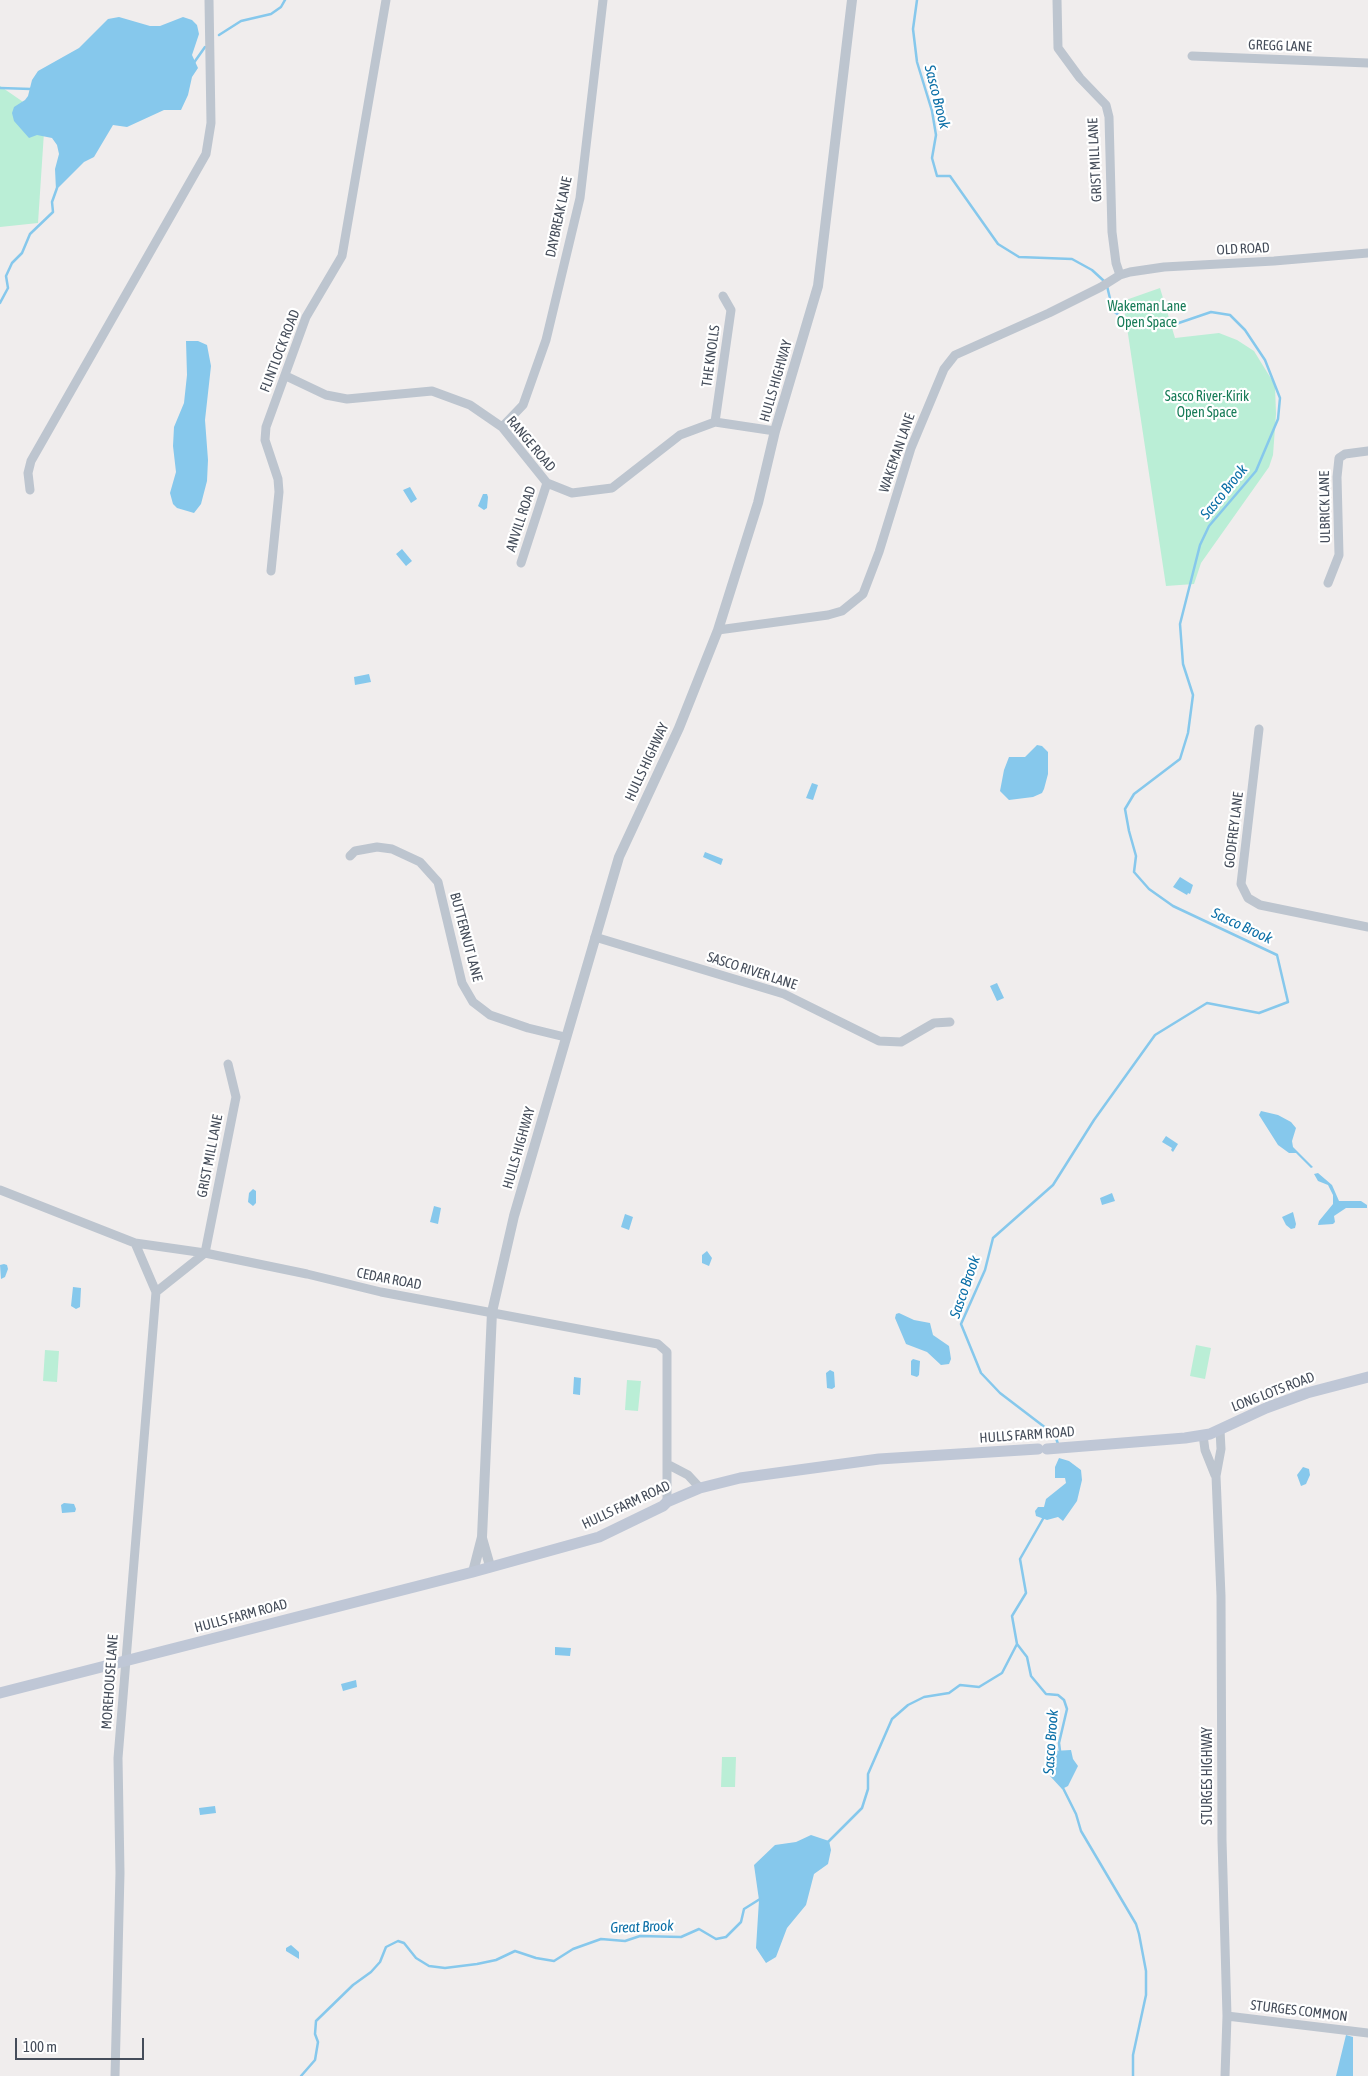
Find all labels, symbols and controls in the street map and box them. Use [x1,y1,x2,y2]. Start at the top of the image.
street label: GREGG LANE [1248,36,1312,56]
water label: Sasco Brook [920,63,954,131]
street label: GRIST MILL LANE [1084,118,1106,202]
street label: DAYBREAK LANE [542,175,576,259]
street label: OLD ROAD [1216,239,1270,259]
park label: Wakeman Lane Open Space [1108,299,1186,332]
street label: FLINTLOCK ROAD [257,307,303,395]
street label: THE KNOLLS [698,324,724,388]
street label: HULLS HIGHWAY [756,338,796,424]
park label: Sasco River-Kirik Open Space [1165,389,1249,422]
street label: WAKEMAN LANE [876,411,918,495]
street label: RANGE ROAD [503,413,559,475]
water label: Sasco Brook [1197,461,1251,523]
street label: ULBRICK LANE [1316,471,1334,543]
street label: ANVILL ROAD [502,484,540,554]
street label: HULLS HIGHWAY [622,720,672,804]
street label: GODFREY LANE [1221,791,1247,869]
street label: BUTTERNUT LANE [446,891,486,983]
water label: Sasco Brook [1209,904,1275,948]
street label: SASCO RIVER LANE [705,949,799,993]
street label: HULLS HIGHWAY [499,1105,539,1191]
street label: GRIST MILL LANE [194,1113,226,1199]
water label: Sasco Brook [946,1253,984,1321]
street label: CEDAR ROAD [355,1264,423,1294]
street label: LONG LOTS ROAD [1229,1368,1317,1416]
street label: HULLS FARM ROAD [979,1423,1075,1447]
street label: HULLS FARM ROAD [579,1477,673,1533]
street label: HULLS FARM ROAD [193,1596,289,1636]
street label: MOREHOUSE LANE [98,1634,122,1730]
water label: Sasco Brook [1040,1709,1062,1775]
street label: STURGES HIGHWAY [1200,1727,1216,1825]
water label: Great Brook [610,1917,674,1937]
street label: STURGES COMMON [1249,1997,1349,2025]
scale bar [18,2028,146,2060]
text: 100 m [23,2038,57,2055]

